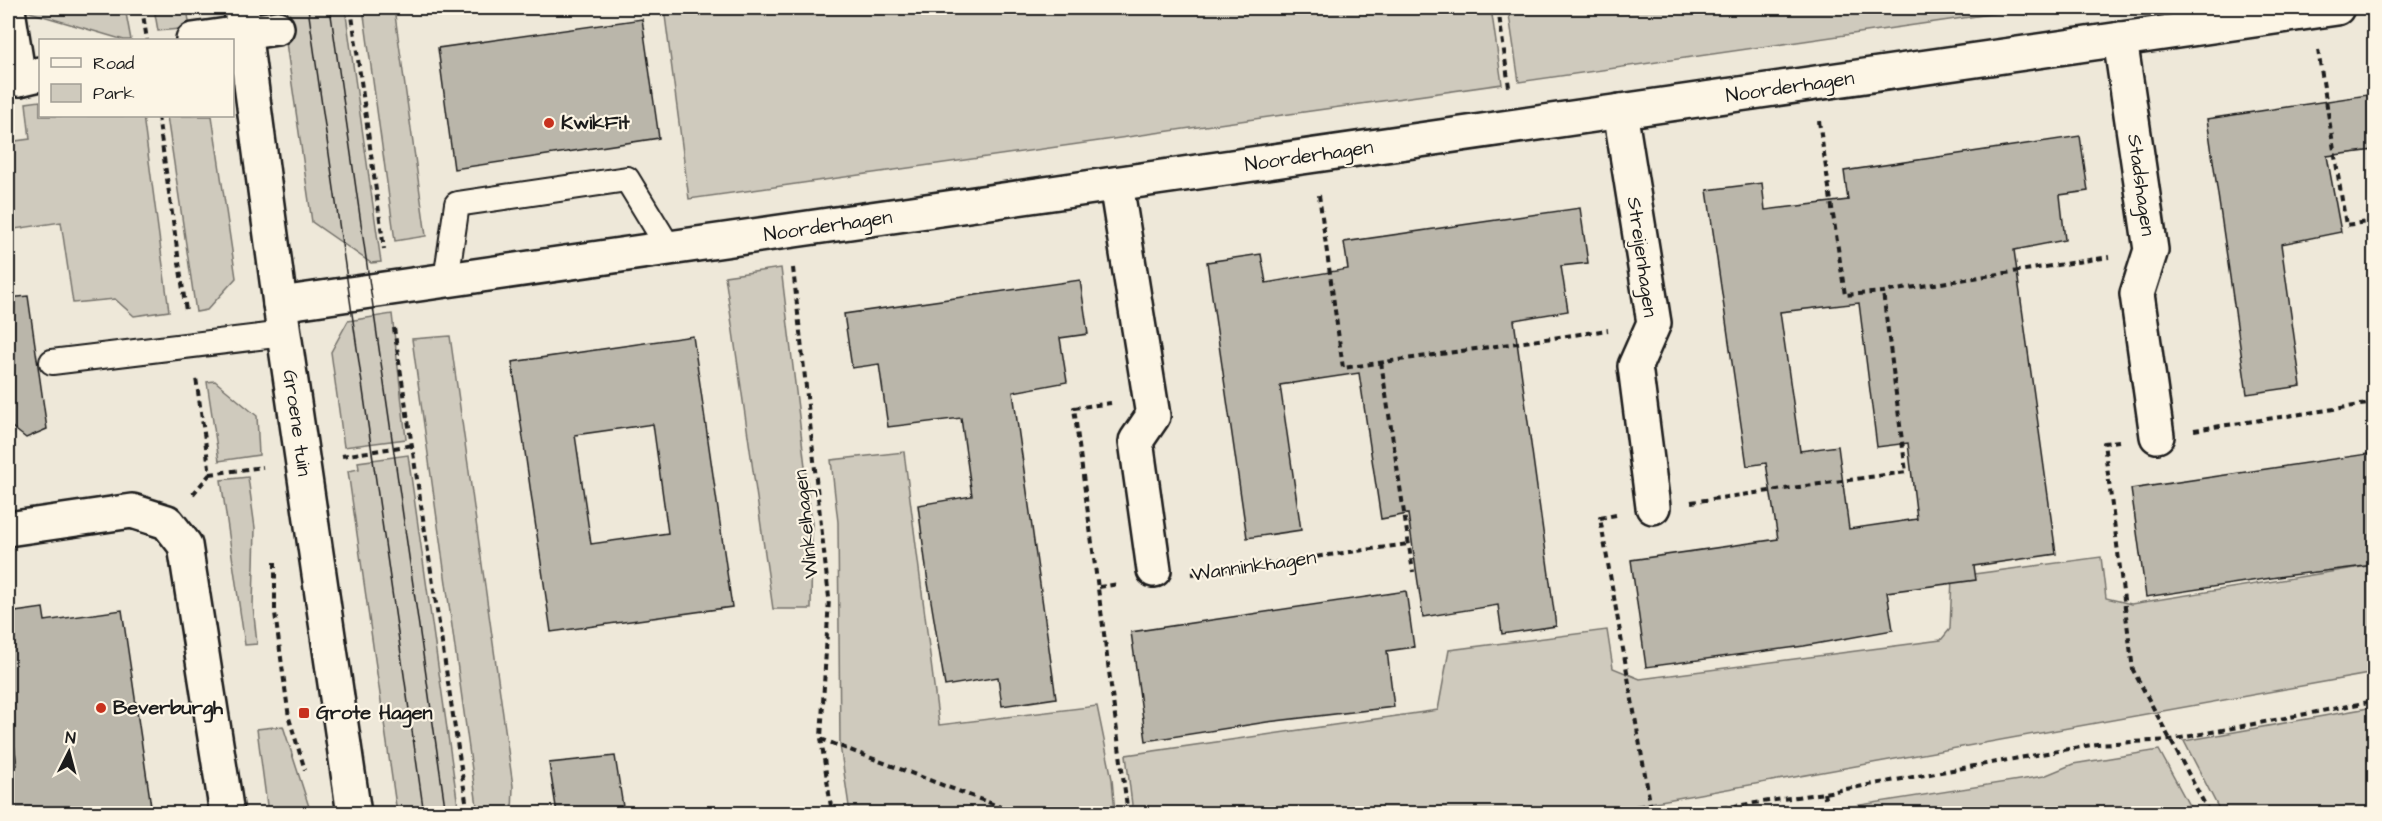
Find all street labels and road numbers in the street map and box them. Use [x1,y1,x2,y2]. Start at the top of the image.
street label: Noorderhagen [1724,64,1856,111]
street label: Stadshagen [2119,132,2162,238]
street label: Noorderhagen [1243,133,1375,180]
street label: Streijenhagen [1619,195,1664,319]
street label: Noorderhagen [762,203,894,250]
street label: Groene tuin [276,368,318,478]
street label: Winkelhagen [786,468,827,580]
street label: Wanninkhagen [1190,543,1318,590]

